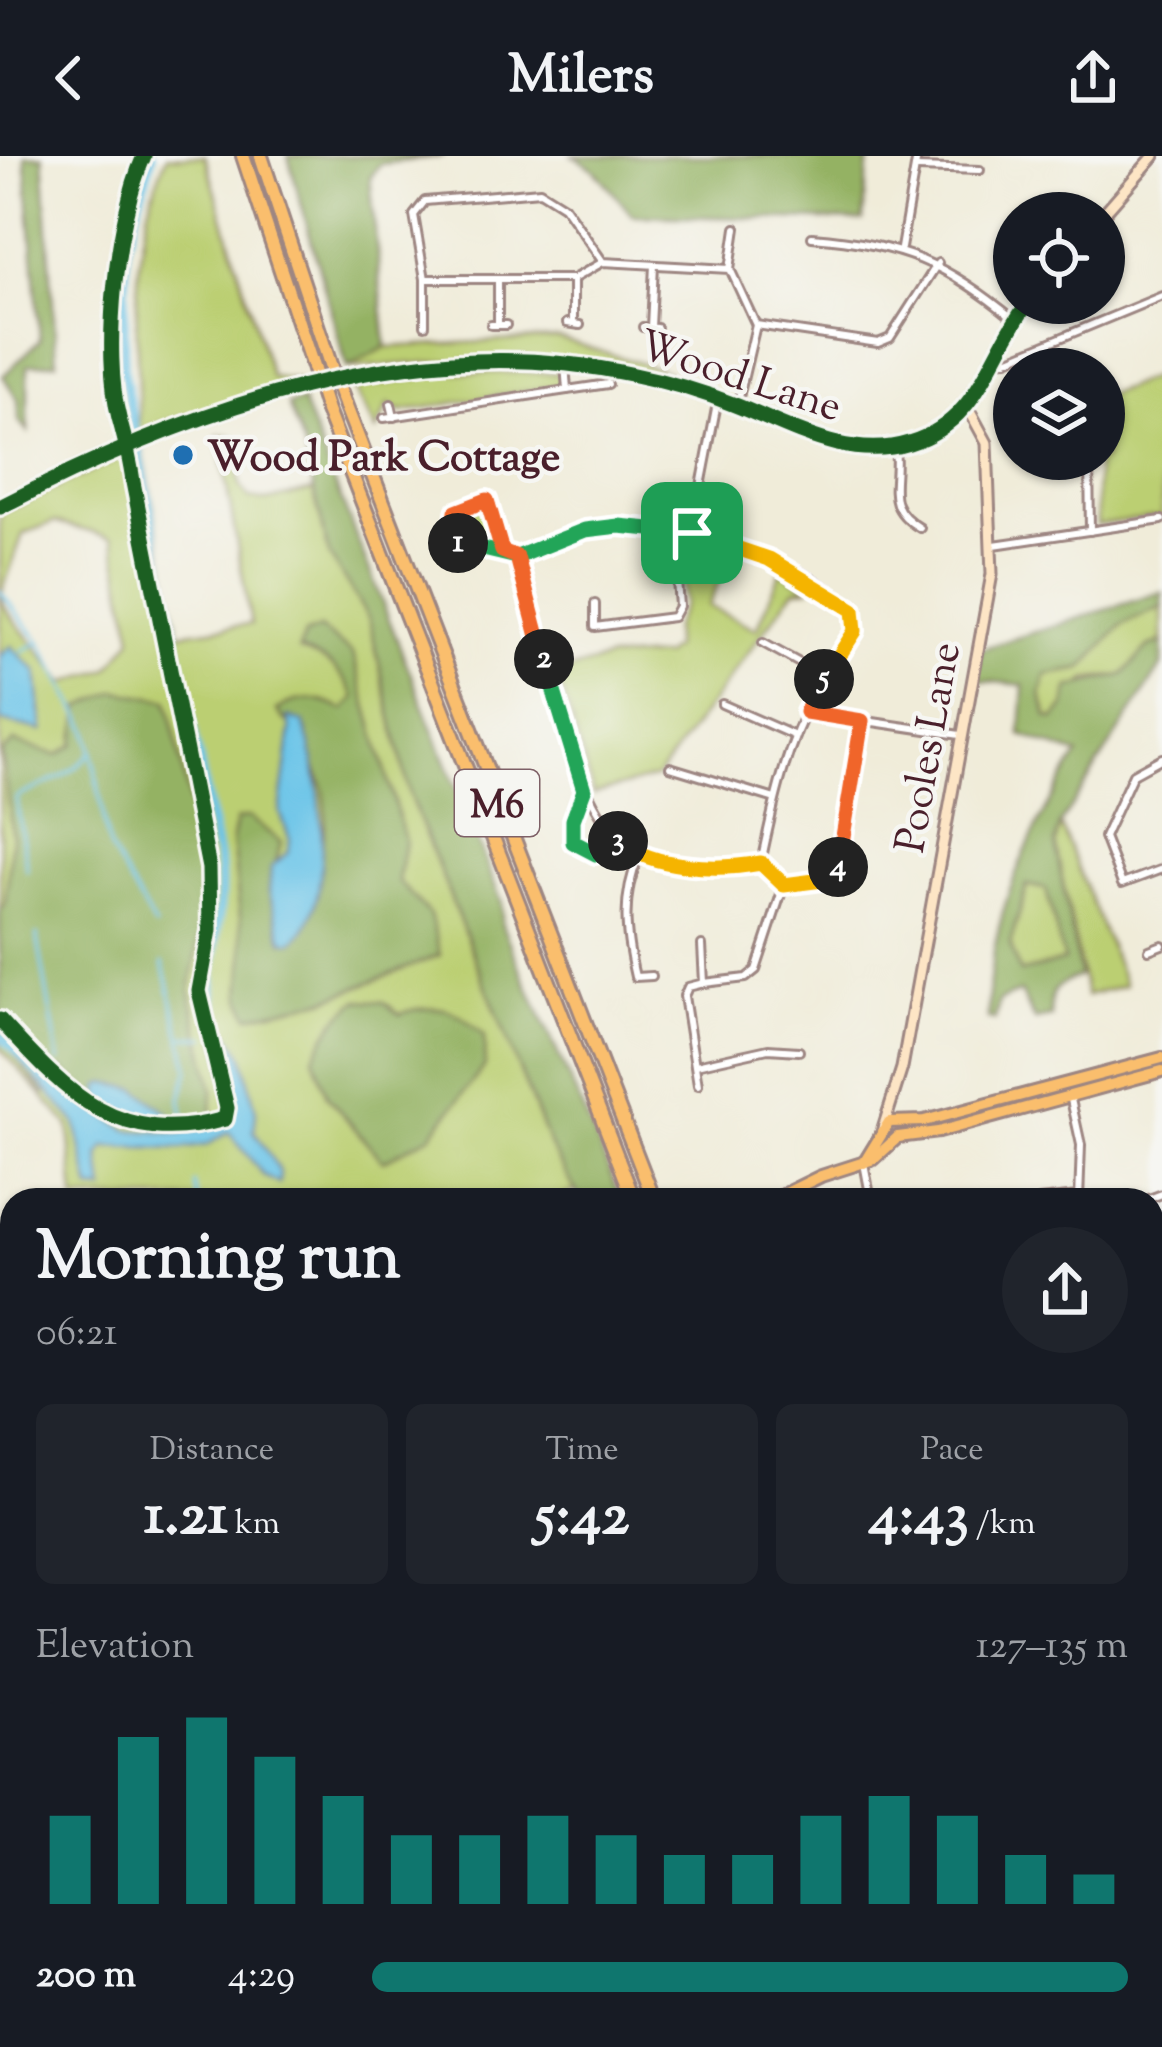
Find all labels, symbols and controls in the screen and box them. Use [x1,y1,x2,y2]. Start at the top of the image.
text: Milers [508,39,654,117]
icon: back [36,45,102,111]
icon: share [1060,45,1126,111]
map controls [993,192,1125,480]
button: locate [993,192,1125,324]
street label: Wood Lane [630,318,849,440]
button: layers [993,348,1125,480]
place label: Wood Park Cottage [207,430,560,490]
marker: Wood Park Cottage [170,442,196,468]
pin [641,482,743,584]
icon: arrive [659,500,725,566]
pin: 1 [428,513,488,573]
text: 1 [452,519,464,567]
pin: 2 [514,629,574,689]
text: 2 [536,635,552,683]
street label: Pooles Lane [883,638,979,858]
pin: 5 [794,649,854,709]
text: 5 [818,655,830,703]
road number: M6 [455,770,539,836]
pin: 3 [588,811,648,871]
text: 3 [611,817,625,865]
pin: 4 [808,837,868,897]
text: 4 [830,843,846,891]
text: Morning run [36,1214,401,1309]
button: share [1002,1227,1128,1353]
text: 06:21 [36,1307,117,1363]
text: Distance [150,1427,274,1475]
text: Time [545,1427,619,1475]
text: Pace [920,1427,984,1475]
text: 1.21 [144,1475,228,1562]
text: 5:42 [535,1475,629,1562]
text: 4:43 [868,1475,969,1562]
text: km [228,1501,280,1549]
text: /km [969,1501,1036,1549]
text: Elevation [36,1620,194,1676]
text: 127–135 m [976,1620,1128,1676]
text: 200 m [36,1949,136,2005]
text: 4:29 [228,1949,295,2005]

